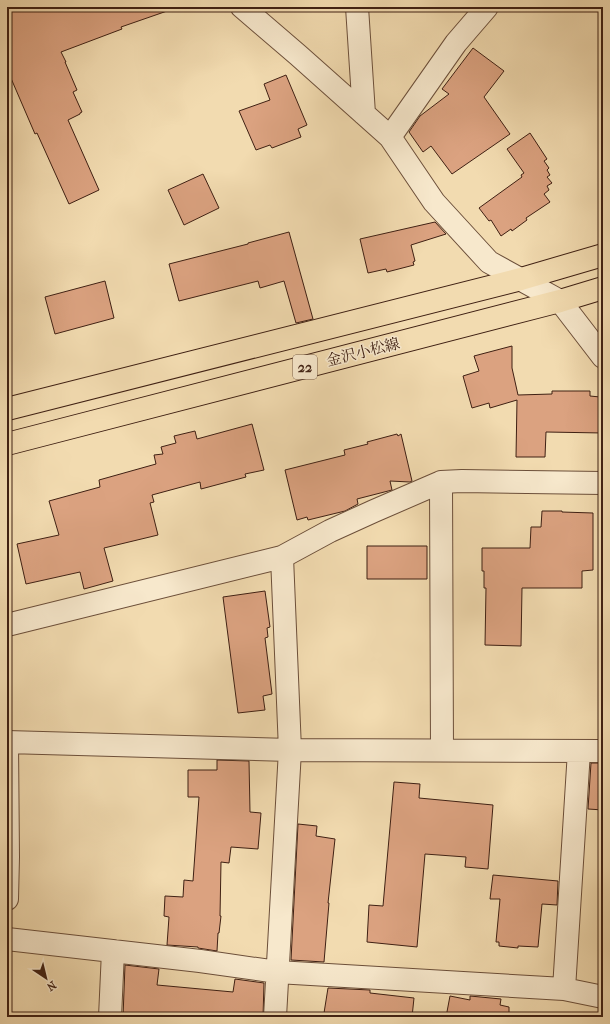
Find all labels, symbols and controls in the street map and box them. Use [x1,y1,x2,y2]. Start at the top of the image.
street label: 金沢小松線 [324,334,402,370]
road number: 22 [293,355,317,379]
north arrow [26,958,66,998]
text: N [44,978,59,994]

